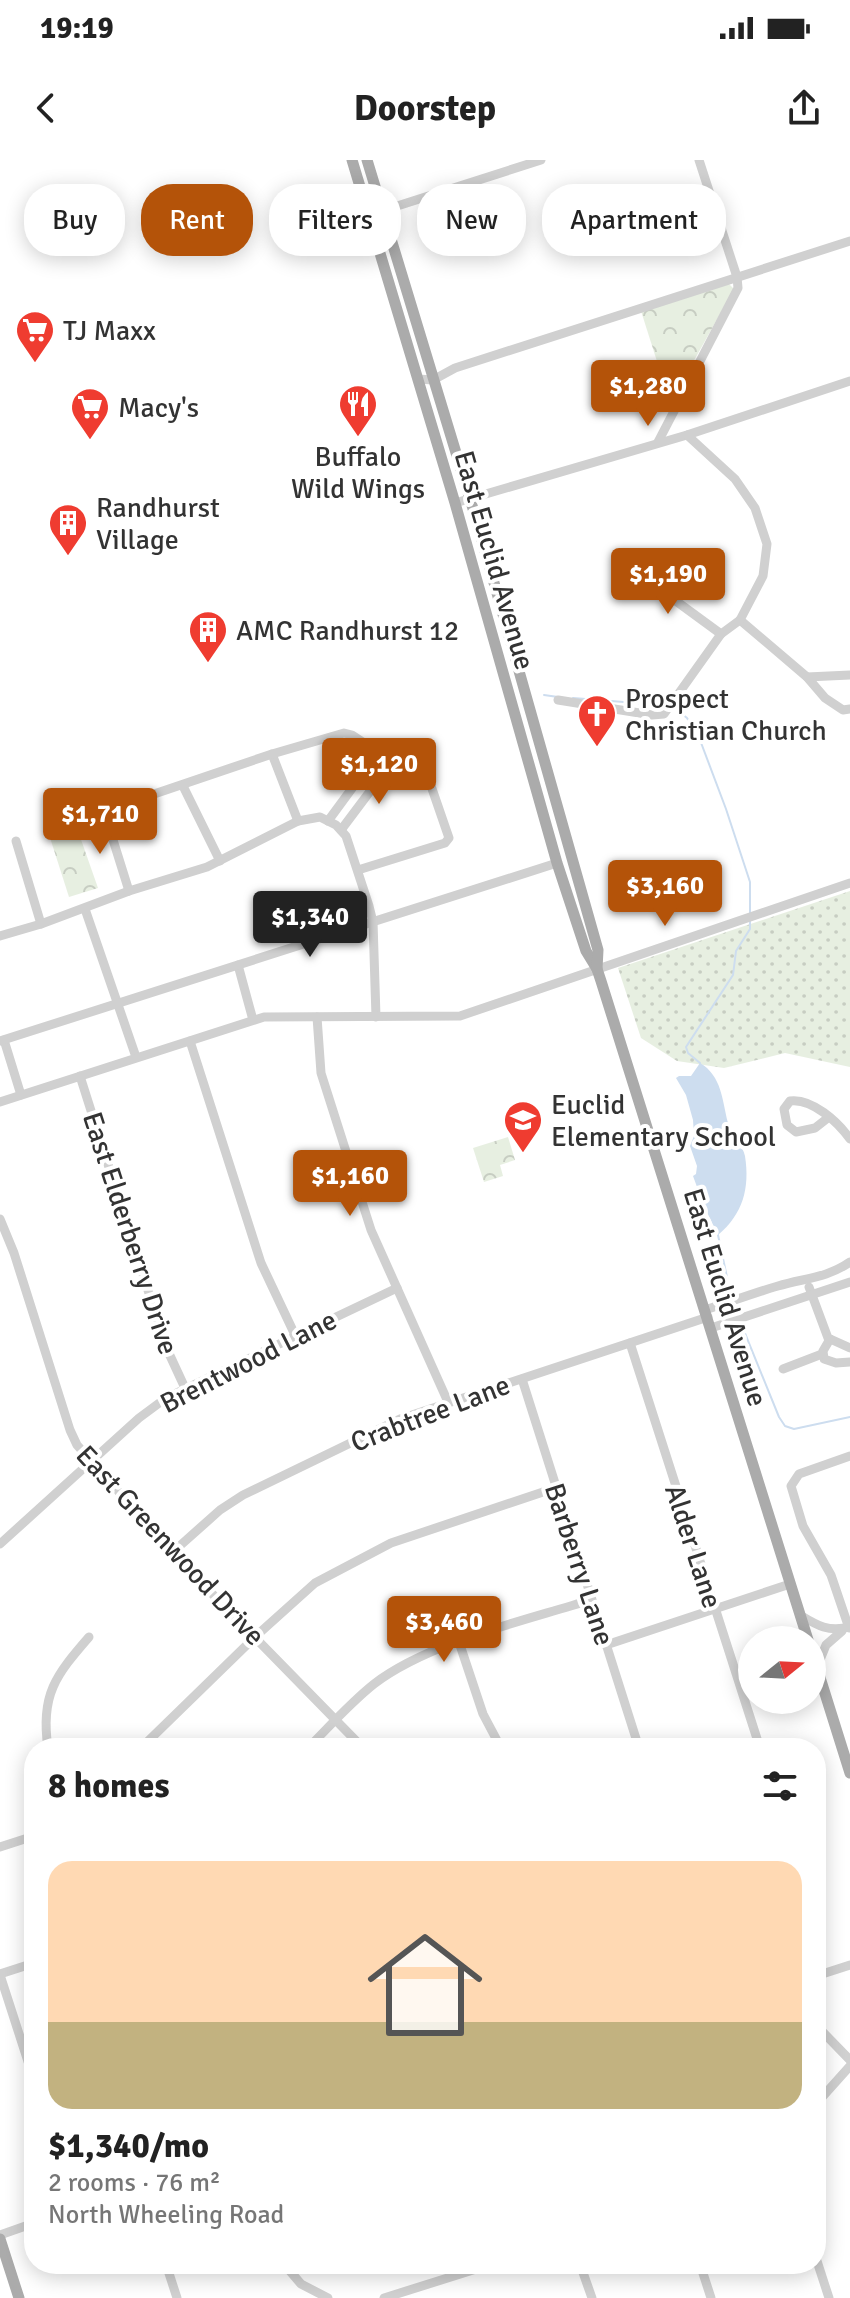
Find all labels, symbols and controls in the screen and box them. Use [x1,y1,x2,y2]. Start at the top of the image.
text: 19:19 [40,10,114,47]
icon: back [24,86,68,130]
text: Doorstep [354,86,496,131]
icon: share [782,86,826,130]
chip: Buy [24,184,125,256]
chip: Rent [141,184,253,256]
chip: Filters [269,184,401,256]
chip: New [417,184,526,256]
chip: Apartment [542,184,726,256]
supermarket icon: TJ Maxx [14,309,56,364]
place label: TJ Maxx [63,314,156,348]
pin: $1,280 [583,360,713,428]
text: $1,280 [609,370,687,402]
restaurant icon: Buffalo Wild Wings [337,383,379,438]
supermarket icon: Macy's [69,386,111,441]
place label: Macy's [118,391,199,425]
place label: Buffalo Wild Wings [291,440,425,506]
street label: East Euclid Avenue [447,447,542,674]
place label: Randhurst Village [96,491,220,557]
building icon: Randhurst Village [47,502,89,557]
pin: $1,190 [603,548,733,616]
text: $1,190 [629,558,707,590]
building icon: AMC Randhurst 12 [187,609,229,664]
place label: AMC Randhurst 12 [236,614,459,648]
place label: Prospect Christian Church [625,682,827,748]
church icon: Prospect Christian Church [576,693,618,748]
pin: $1,120 [314,738,444,806]
text: $1,120 [340,748,418,780]
pin: $1,710 [35,788,165,856]
text: $1,710 [61,798,139,830]
pin: $3,160 [600,860,730,928]
text: $3,160 [626,870,704,902]
pin: $1,340 [245,891,375,959]
text: $1,340 [271,901,349,933]
place label: Euclid Elementary School [551,1088,776,1154]
school or university icon: Euclid Elementary School [502,1099,544,1154]
street label: East Elderberry Drive [75,1108,185,1359]
pin: $1,160 [285,1150,415,1218]
text: $1,160 [311,1160,389,1192]
street label: East Euclid Avenue [676,1184,774,1410]
street label: Brentwood Lane [155,1303,342,1421]
street label: Crabtree Lane [346,1368,515,1460]
street label: East Greenwood Drive [69,1439,272,1653]
street label: Barberry Lane [537,1479,621,1650]
street label: Alder Lane [657,1480,729,1612]
pin: $3,460 [379,1596,509,1664]
text: $3,460 [405,1606,483,1638]
north arrow [738,1626,826,1714]
map controls [738,1626,826,1714]
icon: filters [758,1764,802,1808]
text: 8 homes [48,1765,169,1807]
icon: home [353,1913,497,2057]
text: $1,340/mo [48,2125,209,2167]
text: 2 rooms · 76 m² [48,2167,221,2199]
text: North Wheeling Road [48,2199,284,2231]

